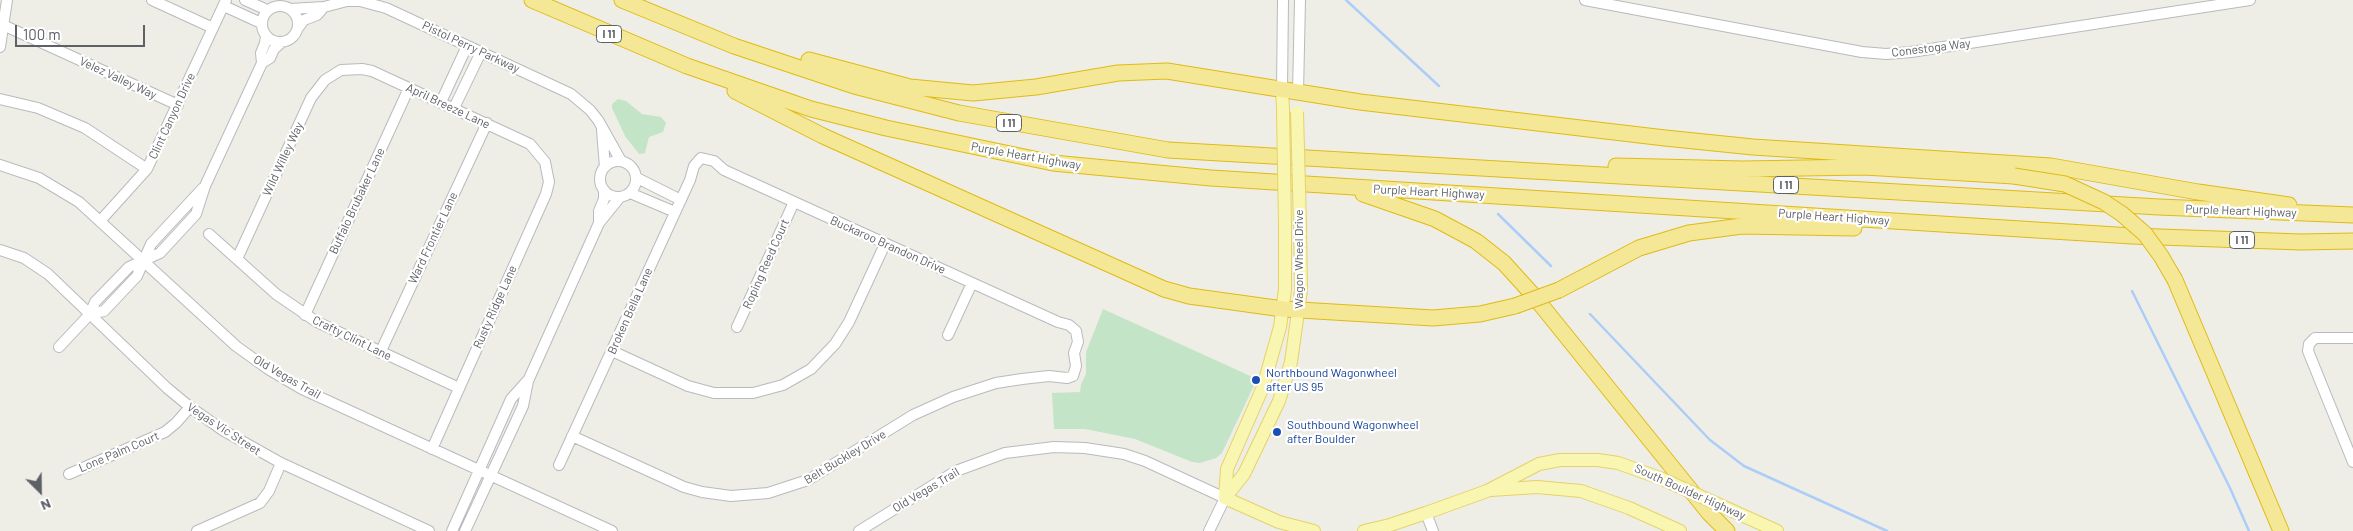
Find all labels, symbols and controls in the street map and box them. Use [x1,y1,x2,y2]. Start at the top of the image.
scale bar [18,15,148,47]
street label: Pistol Perry Parkway [420,18,522,76]
text: 100 m [23,25,61,43]
road number: I 11 [596,26,622,42]
street label: Conestoga Way [1891,36,1971,60]
street label: Velez Valley Way [77,54,159,102]
street label: Clint Canyon Drive [146,71,198,161]
street label: April Breeze Lane [404,80,492,132]
road number: I 11 [996,115,1022,132]
street label: Wild Willey Way [260,120,306,198]
street label: Purple Heart Highway [970,139,1082,173]
street label: Buffalo Brubaker Lane [326,146,388,256]
road number: I 11 [1774,176,1798,194]
street label: Purple Heart Highway [1373,182,1485,202]
street label: Ward Frontier Lane [405,190,461,286]
street label: Purple Heart Highway [2185,202,2297,220]
street label: Purple Heart Highway [1778,206,1890,228]
street label: Wagon Wheel Drive [1292,209,1306,309]
street label: Buckaroo Brandon Drive [828,213,948,277]
street label: Roping Reed Court [740,217,792,311]
road number: I 11 [2230,232,2254,248]
street label: Rusty Ridge Lane [470,263,520,351]
street label: Broken Bella Lane [604,266,656,356]
street label: Crafty Clint Lane [310,313,394,363]
street label: Old Vegas Trail [251,352,323,402]
place label: Northbound Wagonwheel after US 95 [1266,366,1397,394]
marker: Northbound Wagonwheel after US 95 [1250,374,1262,386]
street label: Vegas Vic Street [184,400,264,458]
place label: Southbound Wagonwheel after Boulder [1287,418,1419,446]
marker: Southbound Wagonwheel after Boulder [1271,426,1283,438]
street label: Belt Buckley Drive [801,427,889,487]
street label: Lone Palm Court [77,429,161,475]
street label: South Boulder Highway [1632,461,1748,523]
street label: Old Vegas Trail [890,464,962,516]
north arrow [15,466,65,516]
text: N [38,496,54,515]

